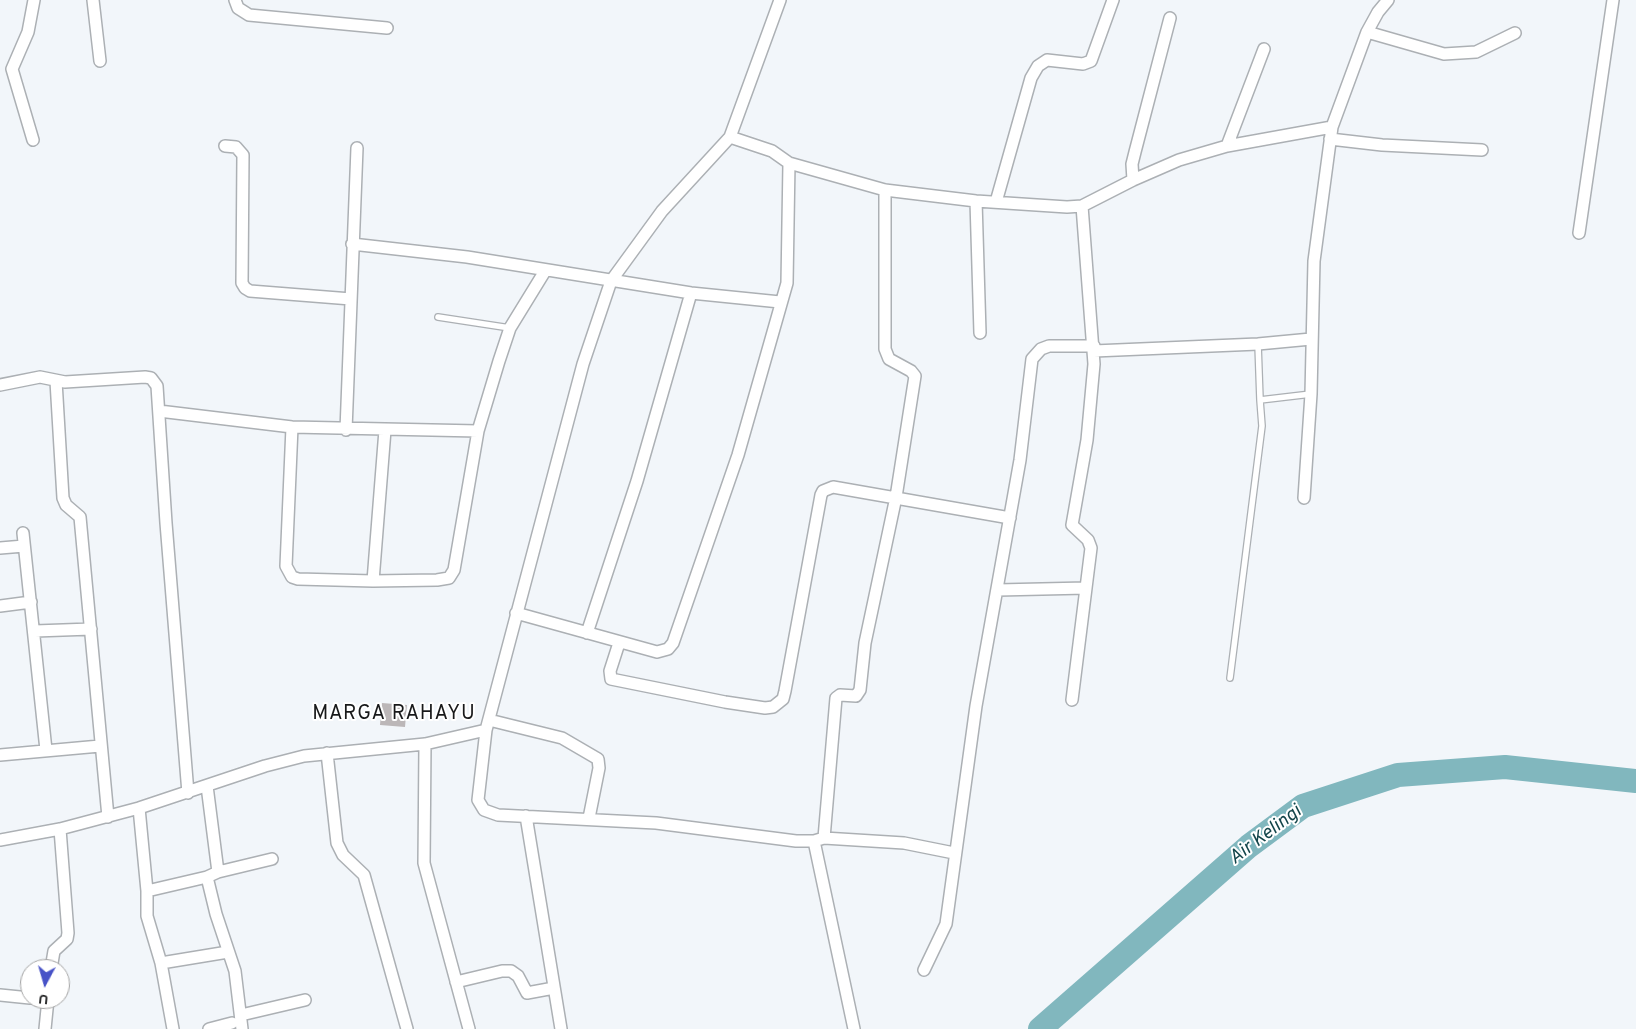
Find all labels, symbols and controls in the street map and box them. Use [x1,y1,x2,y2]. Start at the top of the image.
district label: MARGA RAHAYU [311,703,477,727]
water label: Air Kelingi [1225,801,1307,871]
north arrow [20,959,70,1009]
text: U [38,989,49,1007]

